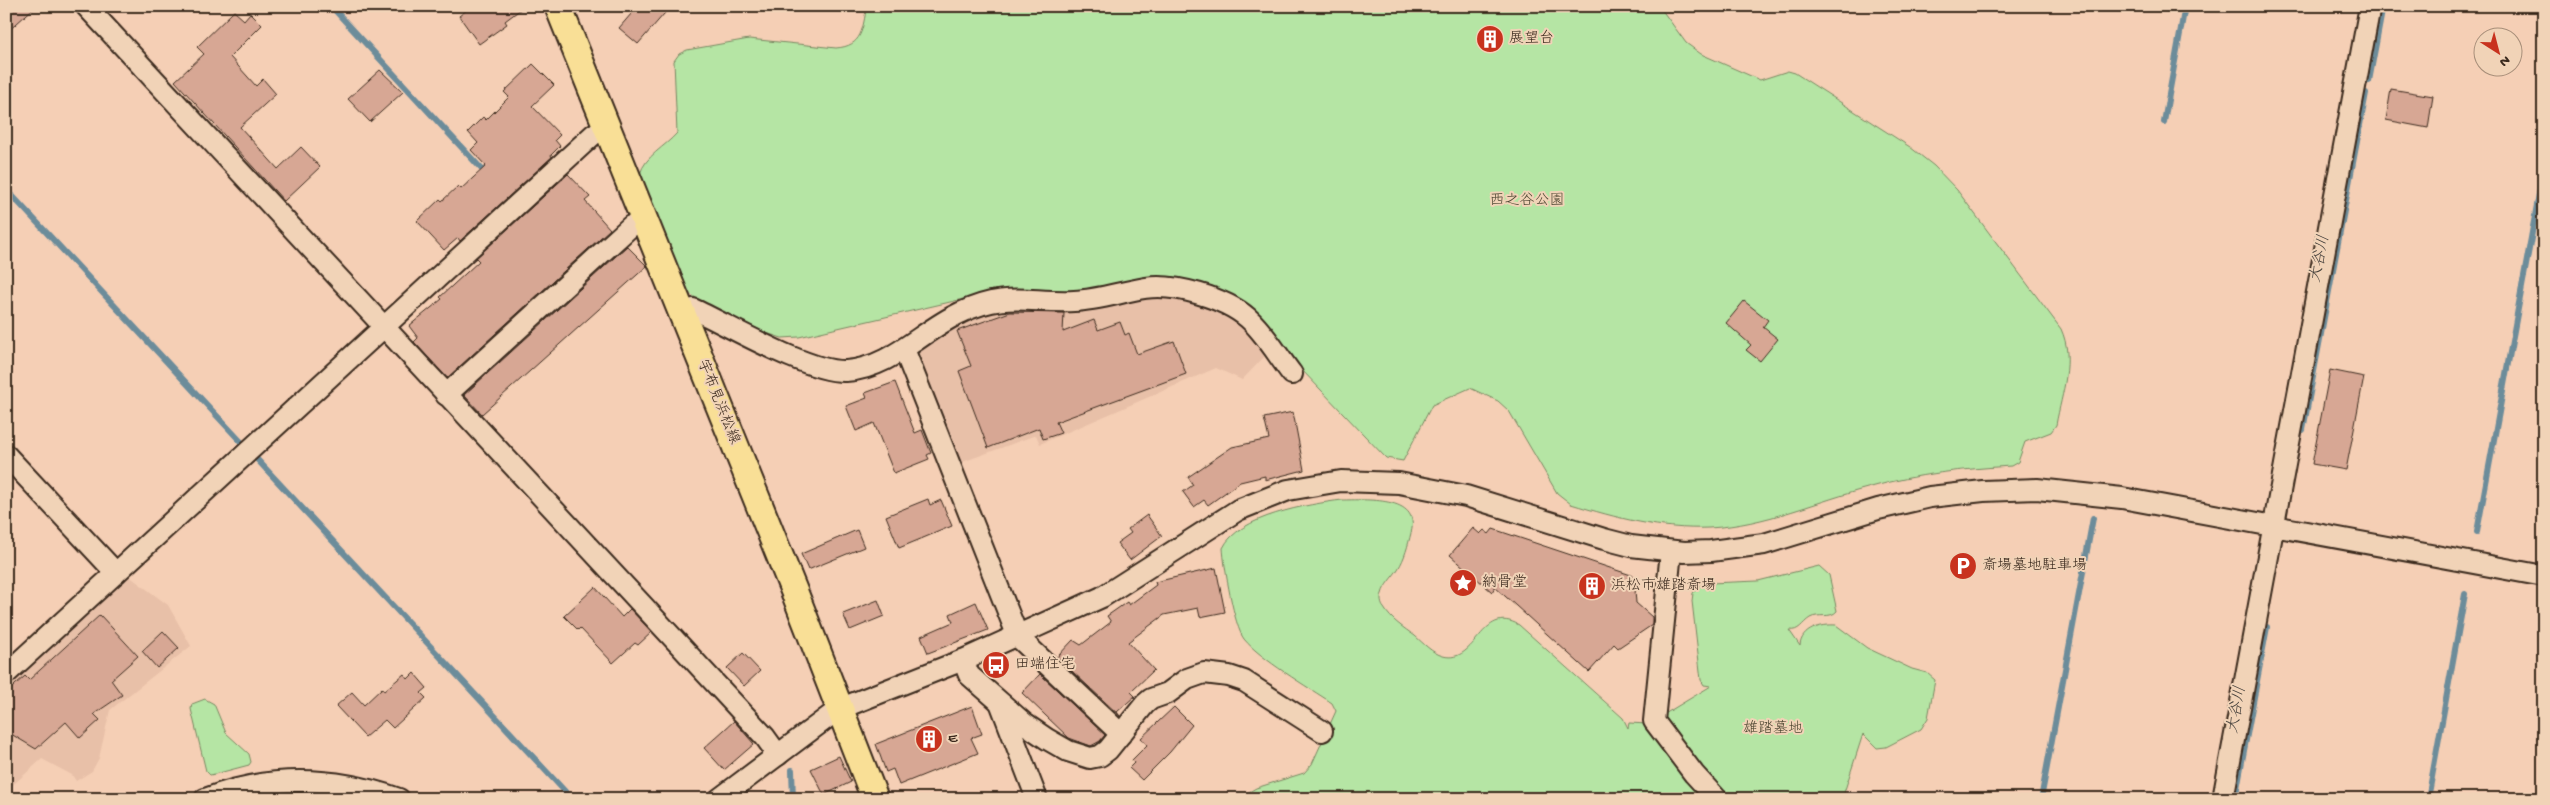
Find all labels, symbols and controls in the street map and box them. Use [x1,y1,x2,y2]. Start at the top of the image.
building icon: 展望台 [1475,24,1505,54]
north arrow [2472,28,2522,78]
place label: 展望台 [1509,29,1554,48]
text: N [2495,51,2513,70]
park label: 西之谷公園 [1489,192,1565,210]
water label: 大谷川 [2306,233,2335,284]
street label: 宇布見浜松線 [693,357,744,447]
parking icon: 斎場墓地駐車場 [1948,551,1978,581]
place label: 斎場墓地駐車場 [1982,556,2087,575]
place icon: 納骨堂 [1448,568,1478,598]
building icon: 浜松市雄踏斎場 [1577,571,1607,601]
place label: 納骨堂 [1482,573,1527,592]
place label: 浜松市雄踏斎場 [1611,576,1716,595]
bus stop icon: 田端住宅 [981,650,1011,680]
place label: 田端住宅 [1015,655,1075,674]
water label: 大谷川 [2223,685,2252,735]
park label: 雄踏墓地 [1743,719,1803,738]
building icon: E [914,724,944,754]
place label: E [948,730,958,748]

